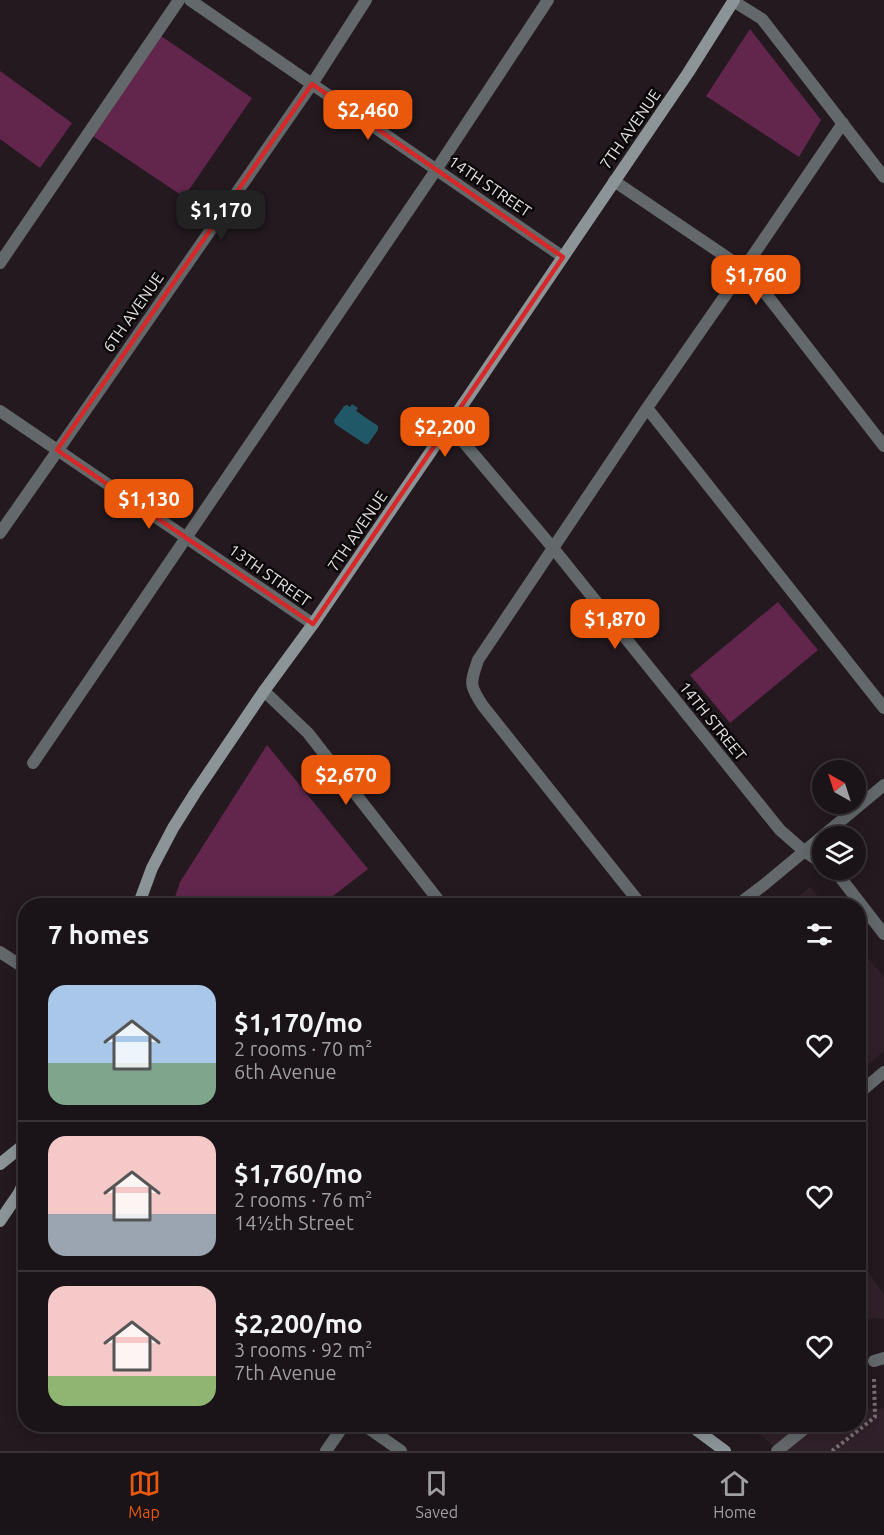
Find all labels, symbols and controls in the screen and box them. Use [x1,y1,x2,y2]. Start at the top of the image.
street label: 7TH AVENUE [596,86,664,172]
pin: $2,460 [319,90,417,141]
text: $2,460 [337,98,399,121]
street label: 14TH STREET [445,152,535,220]
pin: $1,170 [172,190,270,241]
text: $1,170 [190,198,252,221]
pin: $1,760 [707,255,805,306]
text: $1,760 [725,263,787,286]
street label: 6TH AVENUE [99,269,167,355]
pin: $2,200 [396,407,494,458]
text: $2,200 [414,415,476,438]
pin: $1,130 [100,479,198,530]
text: $1,130 [118,487,180,510]
street label: 7TH AVENUE [324,487,390,574]
street label: 13TH STREET [226,540,314,610]
pin: $1,870 [566,599,664,650]
text: $1,870 [584,607,646,630]
street label: 14TH STREET [676,678,750,764]
pin: $2,670 [297,755,395,806]
north arrow [812,760,866,814]
map controls [812,760,866,880]
text: $2,670 [315,763,377,786]
button: layers [812,826,866,880]
icon: filters [803,918,836,951]
text: 7 homes [48,920,149,949]
text: $1,170/mo [234,1008,363,1037]
icon: home [96,1009,168,1081]
icon: heart [803,1029,836,1062]
text: 2 rooms · 70 m² [234,1037,372,1060]
text: 6th Avenue [234,1060,337,1083]
text: $1,760/mo [234,1159,363,1188]
icon: home [96,1160,168,1232]
icon: heart [803,1180,836,1213]
text: 2 rooms · 76 m² [234,1188,372,1211]
text: 14½th Street [234,1211,354,1234]
text: $2,200/mo [234,1309,363,1338]
icon: home [96,1310,168,1382]
icon: heart [803,1330,836,1363]
text: 3 rooms · 92 m² [234,1338,372,1361]
text: 7th Avenue [234,1361,337,1384]
tab: Map [128,1467,161,1521]
tab: Saved [416,1467,458,1521]
tab: Home [713,1467,756,1521]

